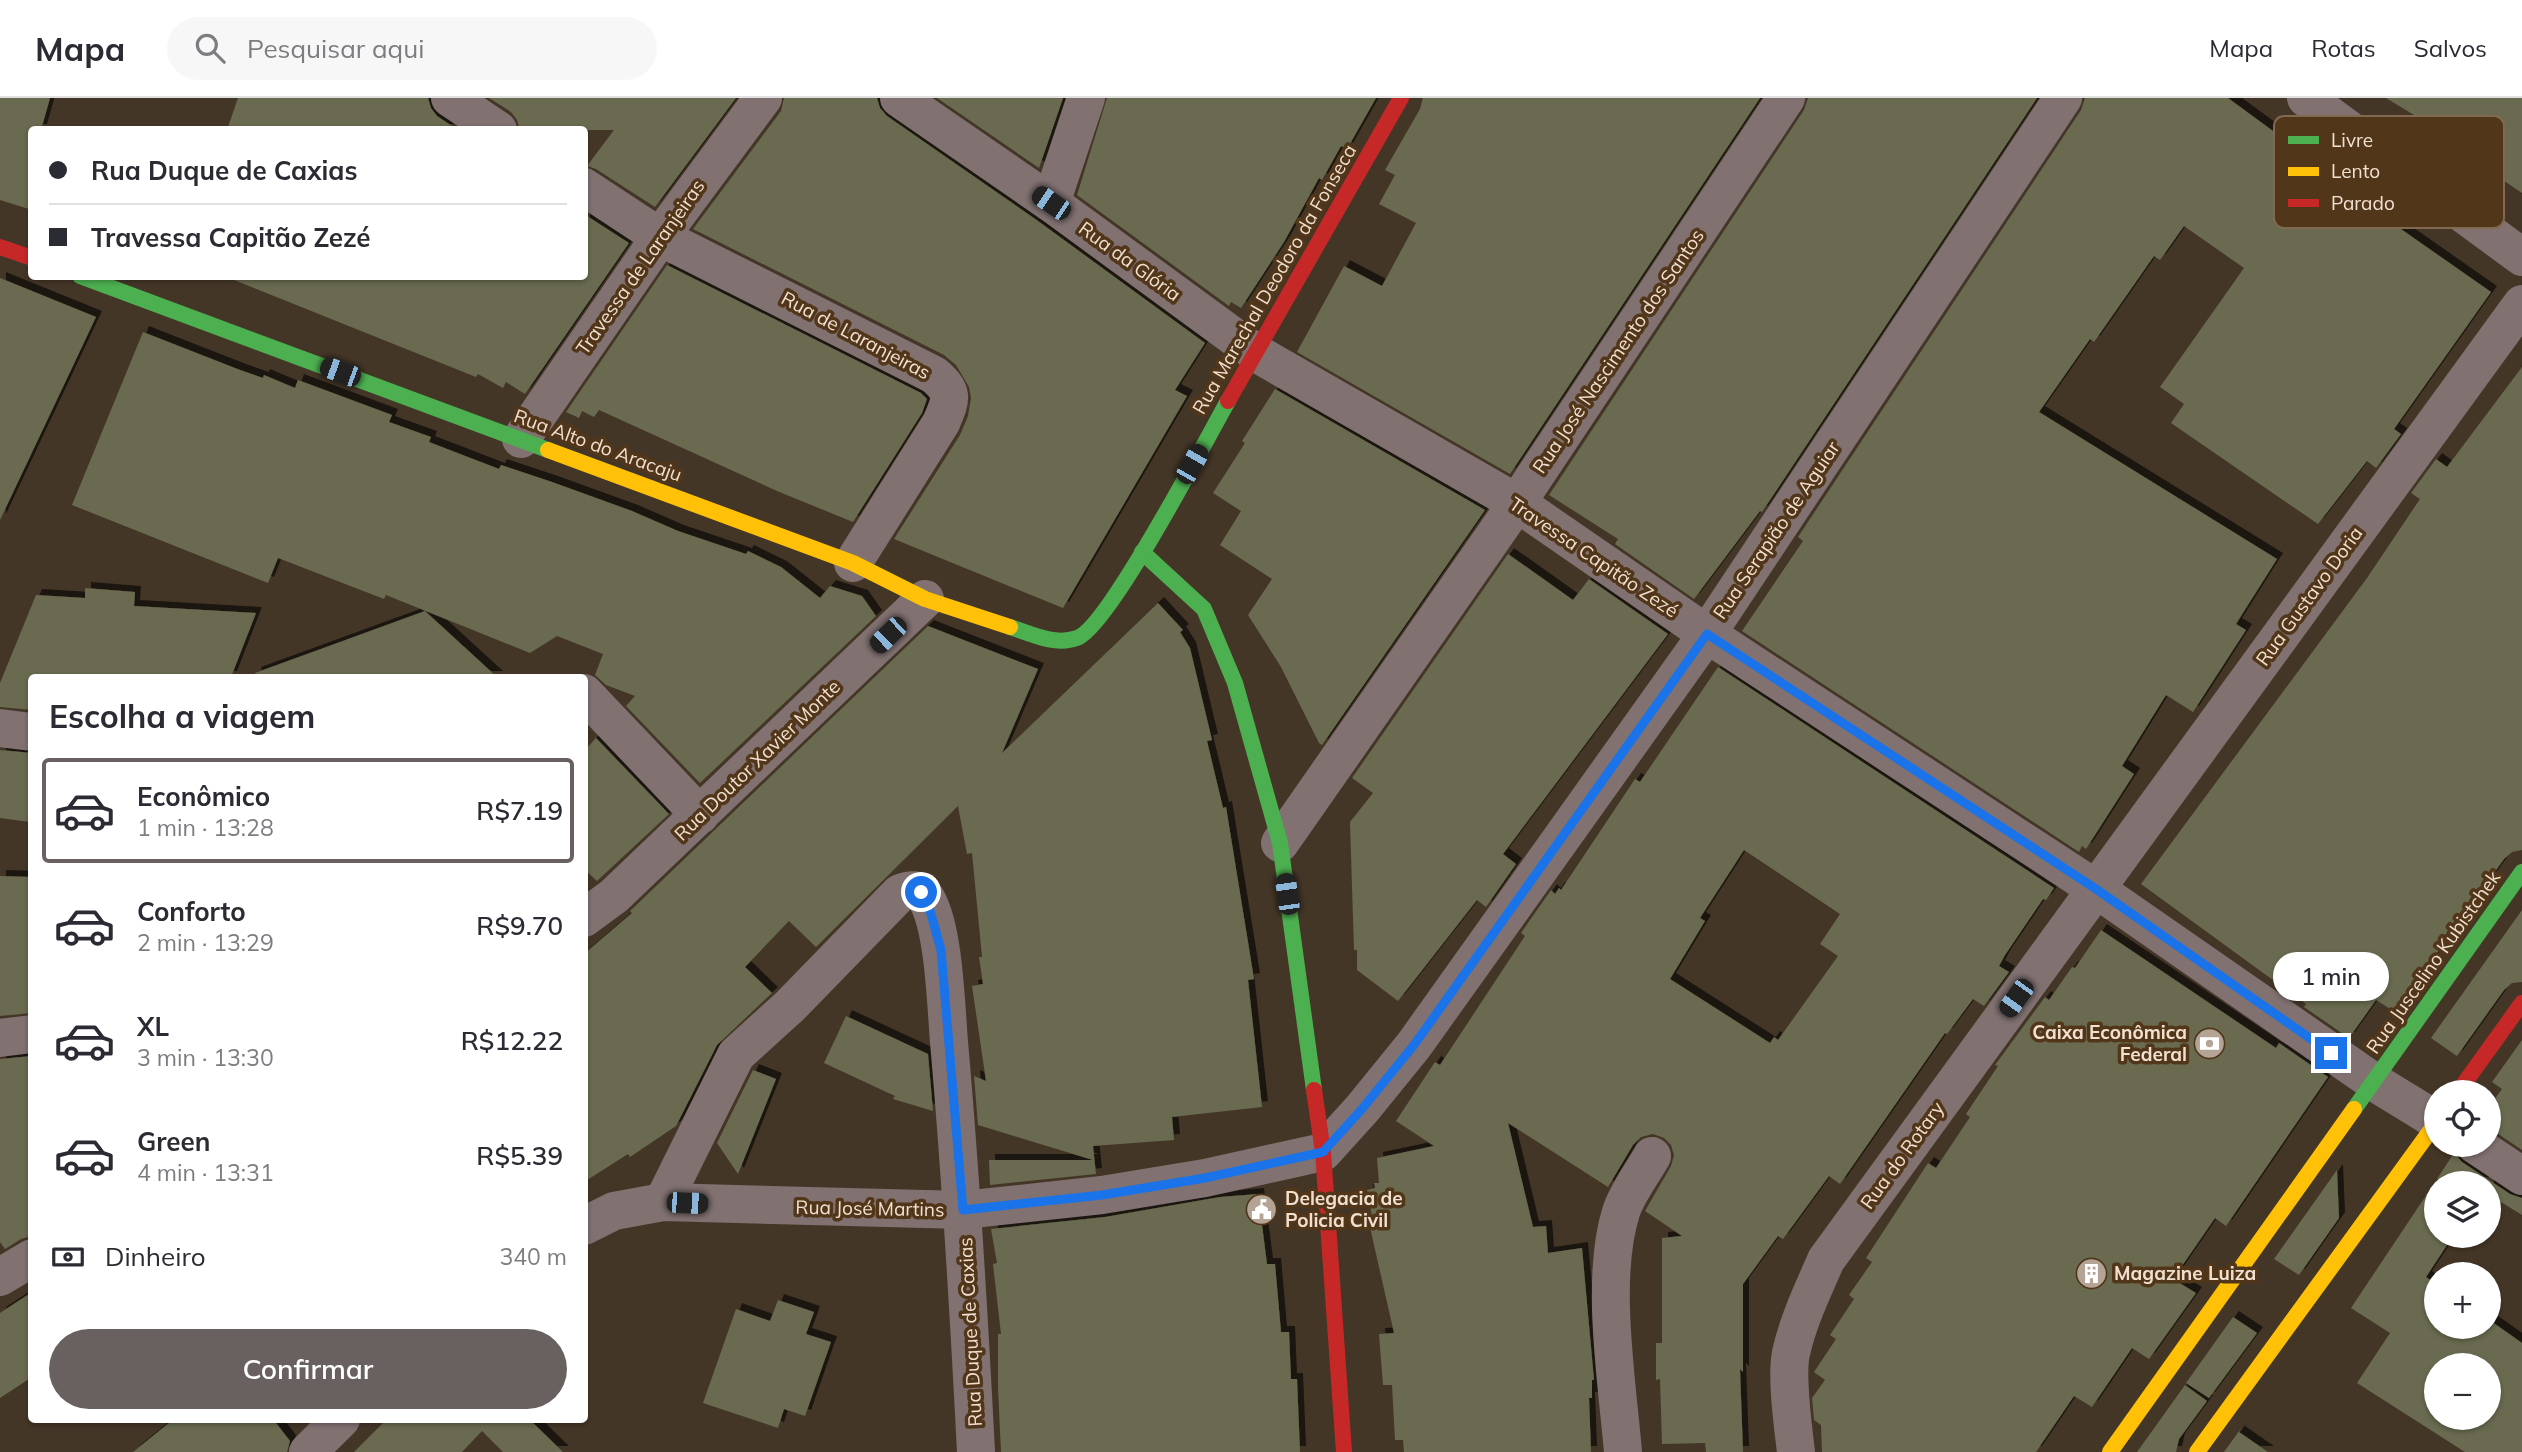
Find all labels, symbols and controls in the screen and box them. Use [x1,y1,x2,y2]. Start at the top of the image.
search box [167,17,657,80]
text: Mapa [35,28,125,69]
icon: search [191,29,229,67]
text: Pesquisar aqui [247,32,424,65]
text: Mapa [2209,33,2273,63]
text: Rotas [2311,33,2376,63]
text: Salvos [2414,33,2487,63]
legend [2274,116,2504,228]
text: Livre [2331,128,2373,152]
street label: Rua Marechal Deodoro da Fonseca [1187,140,1361,418]
text: Rua Duque de Caxias [91,154,357,187]
text: Lento [2331,159,2380,183]
street label: Travessa de Laranjeiras [570,175,710,359]
car [1028,183,1075,223]
text: Parado [2331,191,2395,215]
street label: Rua da Glória [1074,216,1186,306]
text: Travessa Capitão Zezé [91,221,371,254]
street label: Rua José Nascimento dos Santos [1527,224,1709,478]
street label: Rua de Laranjeiras [777,286,935,384]
car [317,355,364,389]
street label: Rua Alto do Aracaju [511,403,685,487]
street label: Rua Serapião de Aguiar [1707,436,1845,624]
car [1173,441,1212,487]
street label: Travessa Capitão Zezé [1505,491,1683,623]
street label: Rua Gustavo Doria [2250,522,2368,670]
car [866,613,911,657]
street label: Rua Doutor Xavier Monte [669,674,845,846]
text: Escolha a viagem [49,696,315,736]
icon: car [53,779,116,842]
text: Econômico [137,780,270,813]
text: R$7.19 [476,794,563,827]
text: 1 min · 13:28 [137,813,274,842]
street label: Rua Juscelino Kubistchek [2361,866,2505,1058]
car [1274,872,1301,916]
route start [905,876,937,908]
icon: car [53,894,116,957]
text: Conforto [137,895,246,928]
text: R$9.70 [476,909,563,942]
text: 2 min · 13:29 [137,928,274,957]
callout: 1 min [2273,951,2389,1000]
text: 1 min [2301,962,2361,991]
car [1996,975,2037,1021]
icon: car [53,1009,116,1072]
text: XL [137,1010,169,1043]
place label: Caixa Econômica Federal [2032,1020,2187,1066]
text: R$12.22 [461,1024,563,1057]
bank icon: Caixa Econômica Federal [2193,1026,2227,1060]
route end [2315,1037,2347,1069]
text: 3 min · 13:30 [137,1043,274,1072]
map controls [2424,1080,2501,1430]
button: locate [2424,1080,2501,1157]
street label: Rua do Rotary [1855,1097,1949,1213]
icon: car [53,1124,116,1187]
text: Green [137,1125,210,1158]
text: R$5.39 [476,1139,563,1172]
text: 4 min · 13:31 [137,1158,274,1187]
button: layers [2424,1171,2501,1248]
place label: Delegacia de Policia Civil [1285,1186,1403,1232]
car [666,1192,709,1214]
public building icon: Delegacia de Policia Civil [1245,1192,1279,1226]
street label: Rua José Martins [795,1195,945,1221]
street label: Rua Duque de Caxias [953,1237,987,1427]
icon: cash [49,1238,87,1276]
text: Dinheiro [105,1240,206,1273]
text: 340 m [499,1242,567,1271]
building icon: Magazine Luiza [2074,1256,2108,1290]
place label: Magazine Luiza [2114,1261,2256,1285]
button: + [2424,1262,2501,1339]
button: Confirmar [49,1329,567,1409]
button: − [2424,1353,2501,1430]

